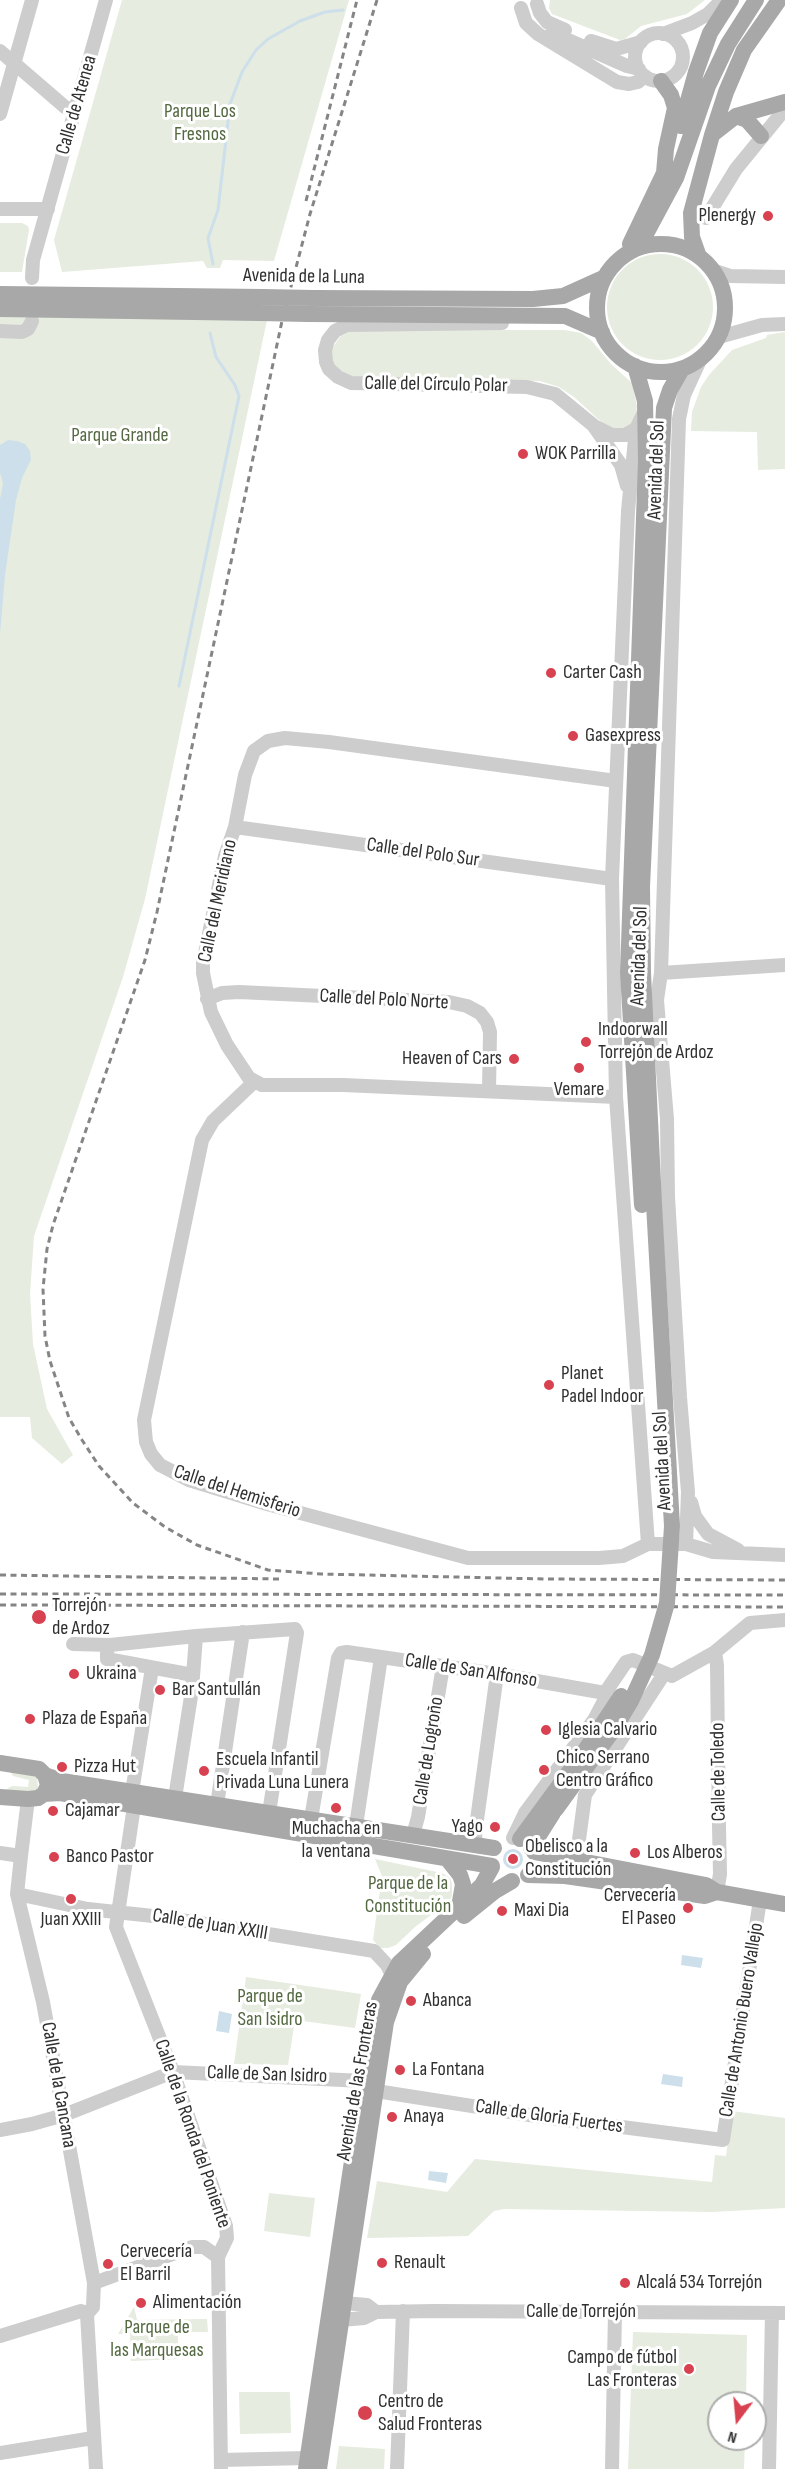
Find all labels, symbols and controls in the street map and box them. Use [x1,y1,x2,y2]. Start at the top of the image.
street label: Calle de Atenea [51,53,103,157]
park label: Parque Los Fresnos [164,100,236,147]
place label: Plenergy [699,204,756,228]
marker: Plenergy [761,209,775,223]
street label: Avenida de la Luna [243,264,365,290]
street label: Calle del Círculo Polar [364,372,508,398]
street label: Avenida del Sol [643,420,671,520]
park label: Parque Grande [71,424,169,448]
place label: WOK Parrilla [535,442,616,466]
marker: WOK Parrilla [516,447,530,461]
place label: Carter Cash [563,661,642,685]
marker: Carter Cash [544,666,558,680]
place label: Gasexpress [585,724,661,748]
marker: Gasexpress [566,729,580,743]
street label: Calle del Polo Sur [365,833,481,873]
street label: Calle del Meridiano [193,837,243,965]
street label: Avenida del Sol [626,906,654,1006]
street label: Calle del Polo Norte [319,985,449,1015]
place label: Indoorwall Torrejón de Ardoz [598,1018,713,1065]
marker: Indoorwall Torrejón de Ardoz [579,1035,593,1049]
place label: Heaven of Cars [402,1047,502,1071]
marker: Heaven of Cars [507,1052,521,1066]
marker: Vemare [572,1061,586,1075]
place label: Vemare [554,1078,604,1102]
place label: Planet Padel Indoor [561,1362,643,1409]
marker: Planet Padel Indoor [542,1378,556,1392]
street label: Avenida del Sol [648,1411,678,1511]
street label: Calle del Hemisferio [170,1460,304,1524]
place label: Torrejón de Ardoz [52,1594,110,1641]
marker: Torrejón de Ardoz [30,1608,48,1626]
street label: Calle de San Alfonso [403,1649,539,1693]
place label: Ukraina [86,1662,137,1686]
marker: Ukraina [67,1667,81,1681]
place label: Bar Santullán [172,1678,261,1702]
marker: Bar Santullán [153,1683,167,1697]
street label: Calle de Logroño [409,1695,449,1807]
place label: Plaza de España [42,1707,147,1731]
marker: Plaza de España [23,1712,37,1726]
place label: Iglesia Calvario [558,1718,657,1742]
street label: Calle de Toledo [706,1722,732,1822]
marker: Iglesia Calvario [539,1723,553,1737]
place label: Chico Serrano Centro Gráfico [556,1746,653,1793]
place label: Escuela Infantil Privada Luna Lunera [216,1748,349,1795]
place label: Pizza Hut [74,1755,136,1779]
marker: Pizza Hut [55,1760,69,1774]
marker: Chico Serrano Centro Gráfico [537,1763,551,1777]
marker: Escuela Infantil Privada Luna Lunera [197,1764,211,1778]
place label: Cajamar [65,1799,120,1823]
marker: Muchacha en la ventana [329,1801,343,1815]
marker: Cajamar [46,1804,60,1818]
place label: Yago [452,1815,483,1839]
place label: Muchacha en la ventana [292,1817,380,1864]
marker: Yago [488,1820,502,1834]
place label: Obelisco a la Constitución [525,1835,611,1882]
place label: Los Alberos [647,1841,723,1865]
place label: Banco Pastor [66,1845,154,1869]
marker: Los Alberos [628,1846,642,1860]
marker: Banco Pastor [47,1850,61,1864]
marker: Obelisco a la Constitución [506,1852,520,1866]
park label: Parque de la Constitución [365,1872,451,1919]
place label: Cervecería El Paseo [604,1884,676,1931]
marker: Juan XXIII [64,1892,78,1906]
place label: Maxi Dia [514,1899,569,1923]
marker: Cervecería El Paseo [681,1901,695,1915]
street label: Calle de Juan XXIII [151,1904,269,1946]
marker: Maxi Dia [495,1904,509,1918]
place label: Juan XXIII [40,1908,102,1932]
street label: Calle de Antonio Buero Vallejo [715,1921,769,2119]
park label: Parque de San Isidro [237,1985,303,2032]
place label: Abanca [423,1989,472,2013]
marker: Abanca [404,1994,418,2008]
street label: Avenida de las Fronteras [332,2000,384,2162]
street label: Calle de la Cancana [35,2020,81,2150]
street label: Calle de la Ronda del Poniente [148,2036,236,2232]
place label: La Fontana [412,2058,485,2082]
street label: Calle de San Isidro [206,2061,328,2089]
marker: La Fontana [393,2063,407,2077]
street label: Calle de Gloria Fuertes [474,2095,624,2139]
place label: Anaya [404,2105,444,2129]
marker: Anaya [385,2110,399,2124]
place label: Cervecería El Barril [120,2240,192,2287]
place label: Renault [394,2251,445,2275]
marker: Renault [375,2256,389,2270]
marker: Cervecería El Barril [101,2257,115,2271]
place label: Alcalá 534 Torrejón [637,2271,762,2295]
marker: Alcalá 534 Torrejón [618,2276,632,2290]
place label: Alimentación [153,2291,242,2315]
marker: Alimentación [134,2296,148,2310]
street label: Calle de Torrejón [526,2300,636,2324]
park label: Parque de las Marquesas [110,2316,204,2363]
place label: Campo de fútbol Las Fronteras [567,2346,677,2393]
marker: Campo de fútbol Las Fronteras [682,2362,696,2376]
place label: Centro de Salud Fronteras [378,2390,482,2437]
north arrow [707,2391,767,2451]
marker: Centro de Salud Fronteras [356,2404,374,2422]
text: N [726,2427,739,2447]

